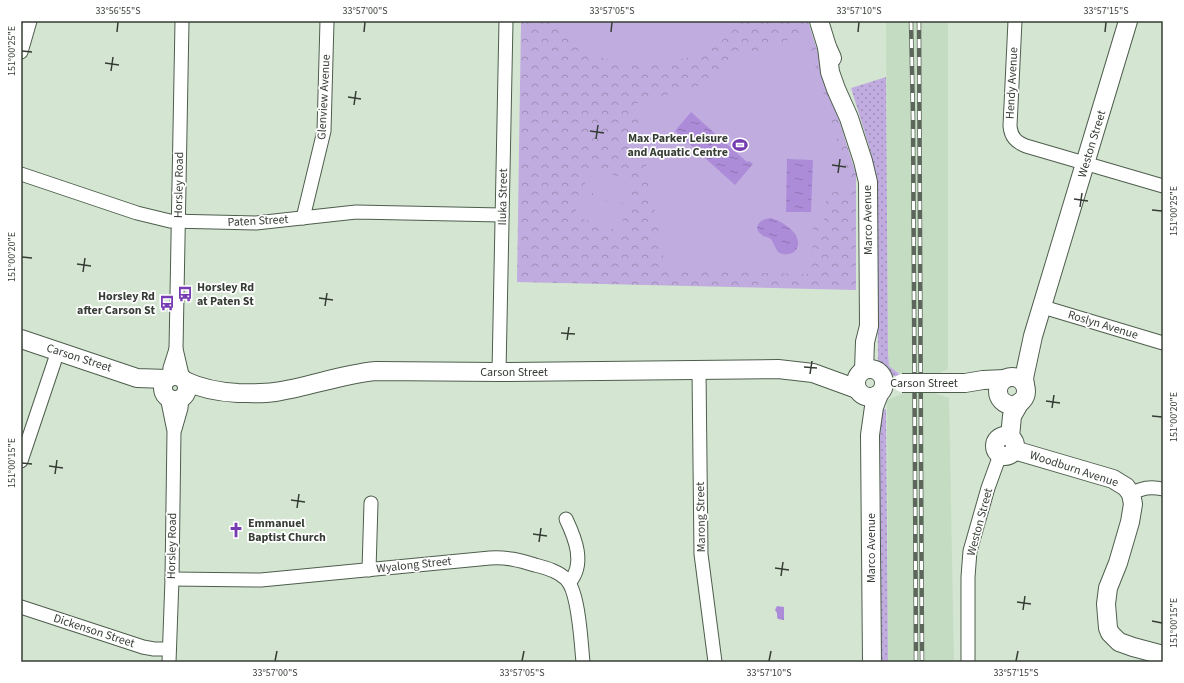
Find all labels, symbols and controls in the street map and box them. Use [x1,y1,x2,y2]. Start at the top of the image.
text: 33°56'55"S [95,4,141,18]
text: 33°57'00"S [342,4,388,18]
text: 33°57'05"S [589,4,635,18]
text: 33°57'10"S [836,4,882,18]
text: 33°57'15"S [1083,4,1129,18]
text: 151°00'25"E [5,26,19,76]
street label: Hendy Avenue [1002,47,1022,119]
street label: Glenview Avenue [313,54,335,140]
street label: Weston Street [1074,108,1110,180]
place label: Max Parker Leisure and Aquatic Centre [627,130,728,161]
sports icon: Max Parker Leisure and Aquatic Centre [731,136,749,154]
street label: Horsley Road [170,152,188,218]
street label: Iluka Street [494,168,512,226]
street label: Marco Avenue [859,185,877,255]
text: 151°00'25"E [1167,186,1181,236]
street label: Paten Street [227,211,289,231]
text: 151°00'20"E [5,232,19,282]
place label: Horsley Rd at Paten St [197,279,254,310]
bus stop icon: Horsley Rd at Paten St [176,285,194,303]
place label: Horsley Rd after Carson St [77,288,155,319]
bus stop icon: Horsley Rd after Carson St [158,294,176,312]
street label: Roslyn Avenue [1066,306,1140,344]
street label: Carson Street [44,339,114,377]
street label: Carson Street [480,364,548,381]
street label: Carson Street [890,375,958,392]
text: 151°00'20"E [1167,392,1181,442]
text: 151°00'15"E [5,438,19,488]
street label: Woodburn Avenue [1027,447,1121,491]
street label: Marong Street [692,482,710,552]
street label: Weston Street [963,486,997,558]
street label: Horsley Road [163,513,181,579]
street label: Marco Avenue [863,513,880,583]
place label: Emmanuel Baptist Church [248,515,326,546]
church icon: Emmanuel Baptist Church [227,521,245,539]
street label: Wyalong Street [376,553,452,577]
text: 151°00'15"E [1167,598,1181,648]
street label: Dickenson Street [51,610,137,652]
text: 33°57'00"S [252,666,298,680]
text: 33°57'05"S [499,666,545,680]
text: 33°57'10"S [746,666,792,680]
text: 33°57'15"S [993,666,1039,680]

